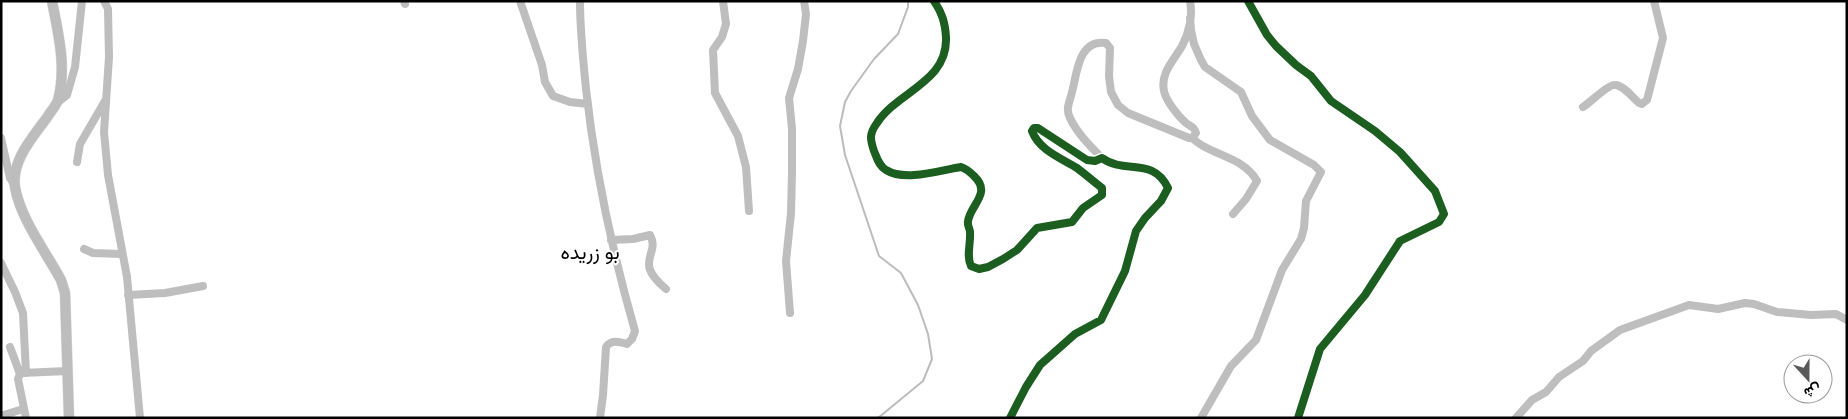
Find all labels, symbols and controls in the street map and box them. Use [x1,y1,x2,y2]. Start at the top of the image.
district label: بو زريده [560,240,620,265]
north arrow [1783,354,1833,404]
text: ش [1801,380,1823,402]

